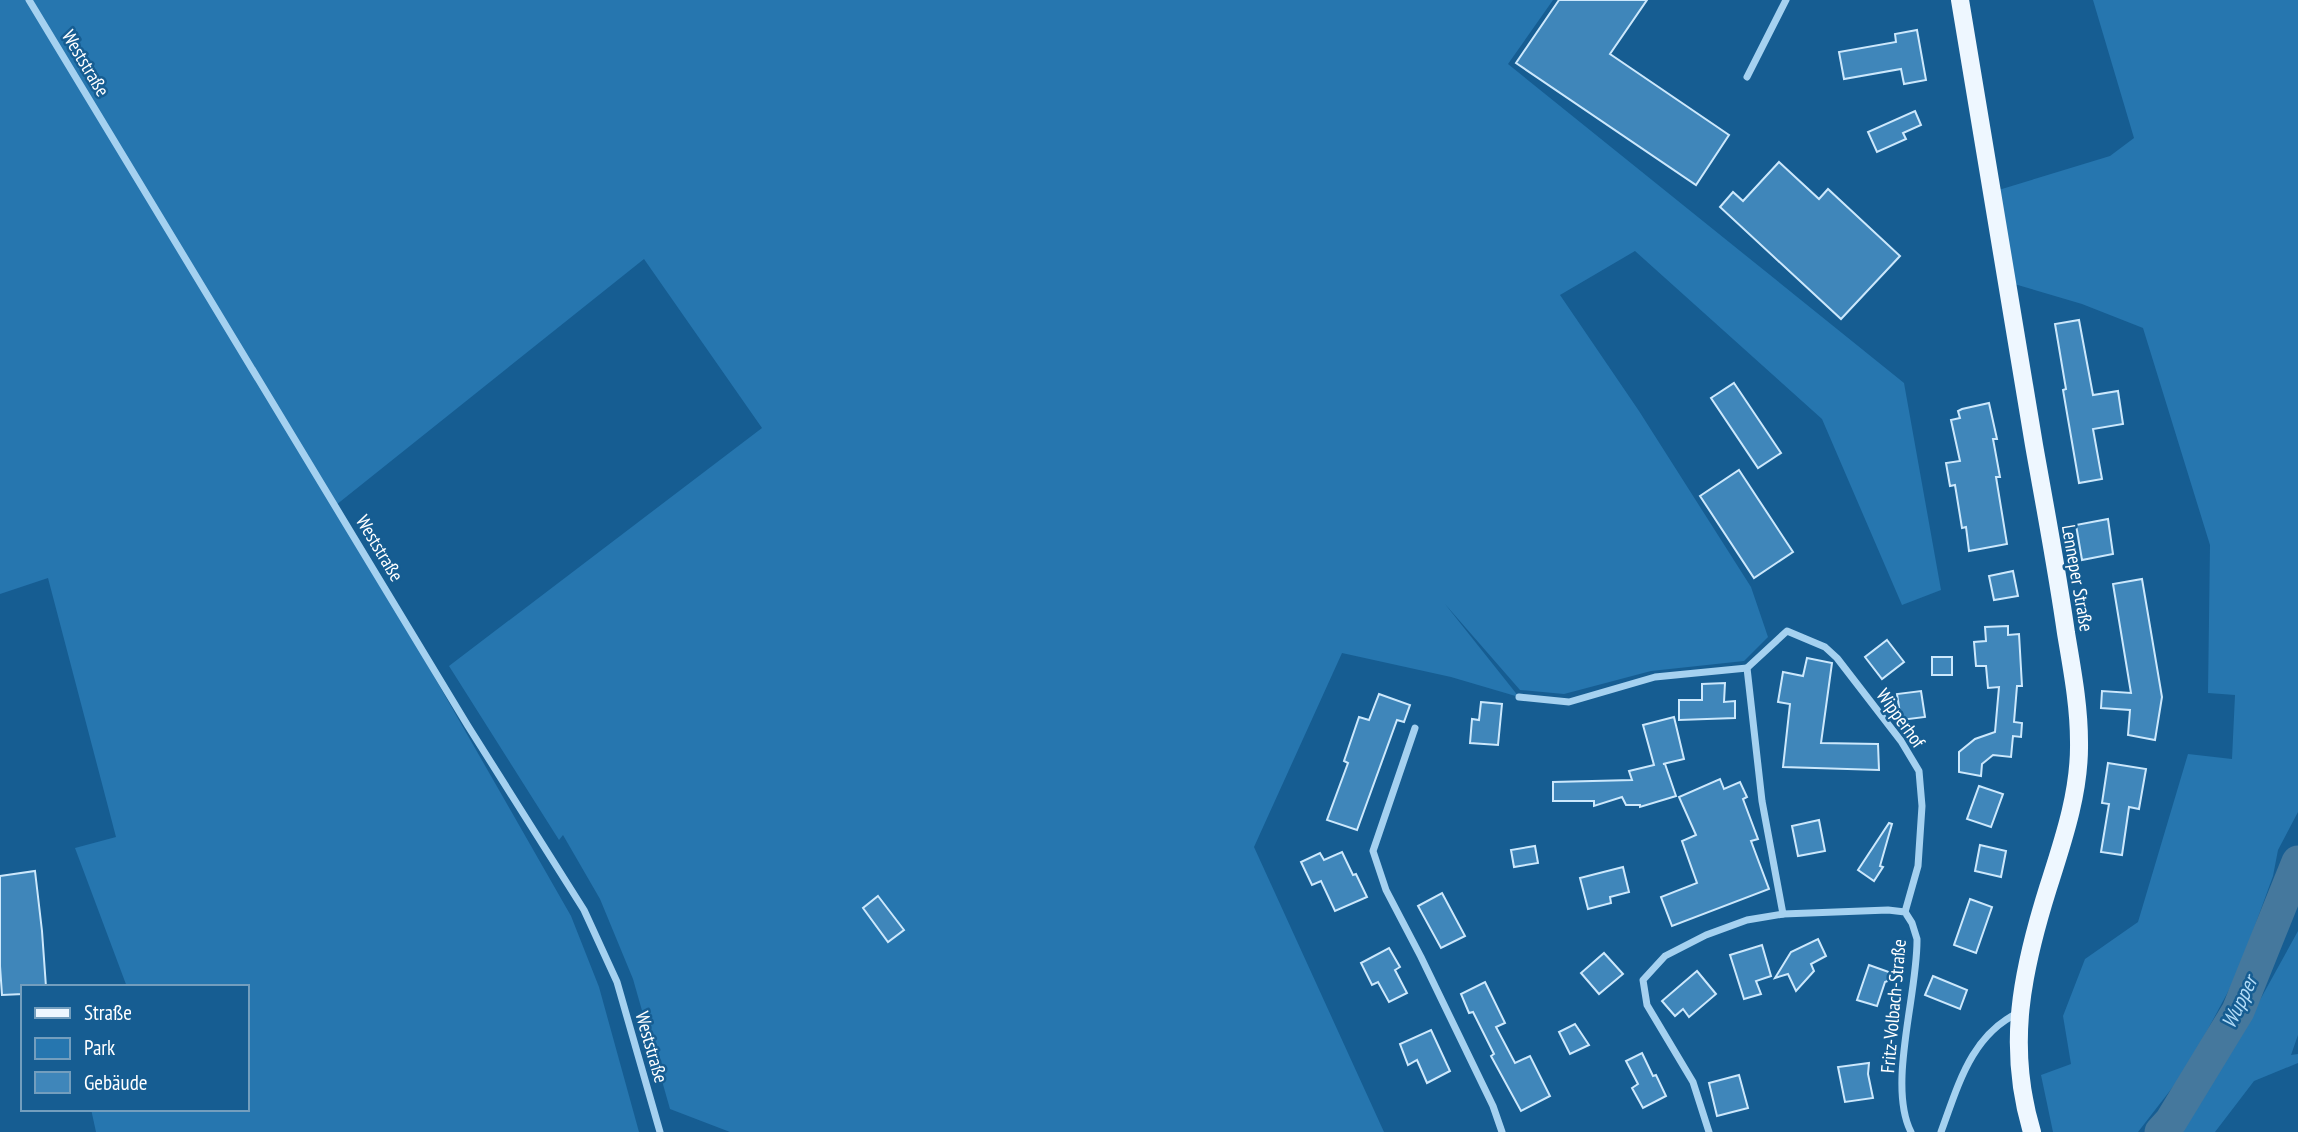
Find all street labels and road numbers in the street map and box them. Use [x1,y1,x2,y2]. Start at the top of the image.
street label: Weststraße [57,25,115,101]
street label: Weststraße [351,510,409,586]
street label: Lenneper Straße [2057,523,2099,633]
street label: Wipperhof [1871,684,1931,753]
street label: Fritz-Volbach-Straße [1875,938,1911,1074]
street label: Weststraße [630,1009,674,1086]

